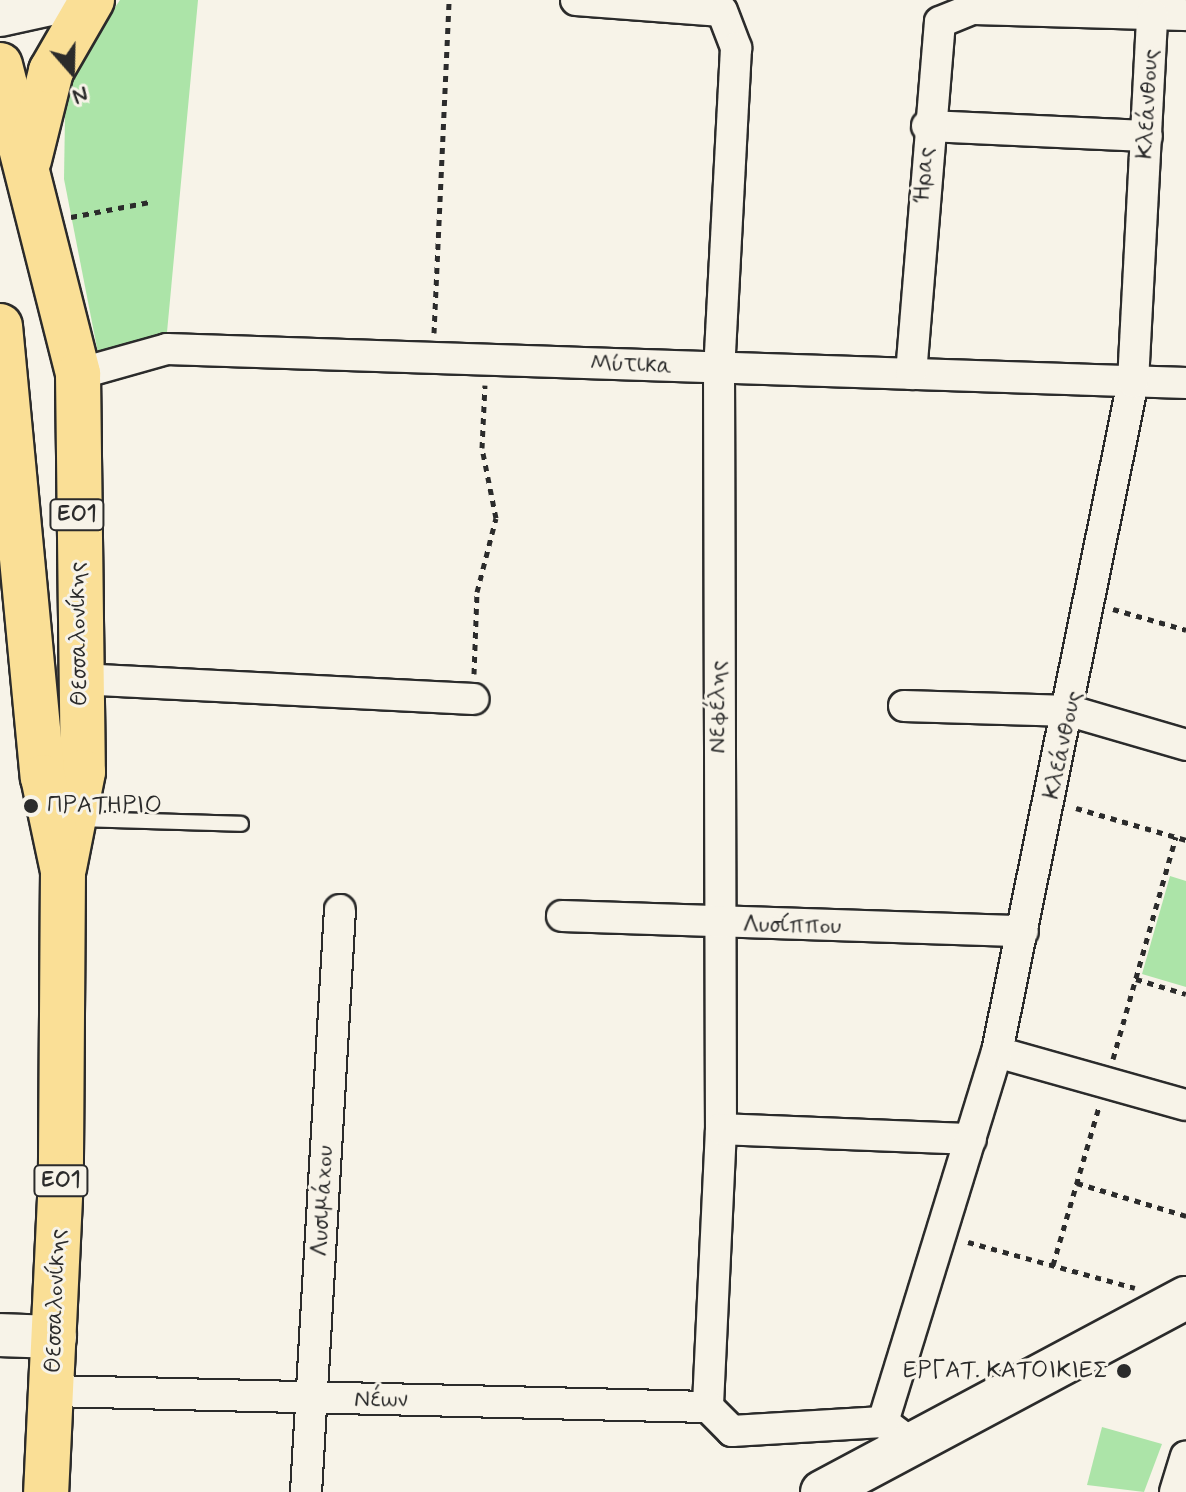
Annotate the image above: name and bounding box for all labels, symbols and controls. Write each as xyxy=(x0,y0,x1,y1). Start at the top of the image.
north arrow xyxy=(32,32,112,112)
street label: Κλεάνθους xyxy=(1131,48,1165,160)
text: N xyxy=(69,79,92,110)
street label: Ήρας xyxy=(908,146,940,204)
street label: Μύτικα xyxy=(590,349,672,381)
road number: ΕΟ1 xyxy=(49,497,105,533)
street label: Θεσσαλονίκης xyxy=(63,561,95,707)
street label: Νεφέλης xyxy=(704,660,732,754)
street label: Κλεάνθους xyxy=(1037,688,1089,802)
place label: ΠΡΑΤΗΡΙΟ xyxy=(47,792,162,820)
marker: ΠΡΑΤΗΡΙΟ xyxy=(22,797,40,815)
street label: Λυσίππου xyxy=(742,911,842,941)
street label: Λυσιμάχου xyxy=(306,1145,340,1257)
road number: ΕΟ1 xyxy=(33,1163,89,1199)
street label: Θεσσαλονίκης xyxy=(39,1228,73,1374)
place label: ΕΡΓΑΤ. ΚΑΤΟΙΚΙΕΣ xyxy=(903,1357,1108,1385)
marker: ΕΡΓΑΤ. ΚΑΤΟΙΚΙΕΣ xyxy=(1115,1362,1133,1380)
street label: Νέων xyxy=(354,1385,408,1415)

